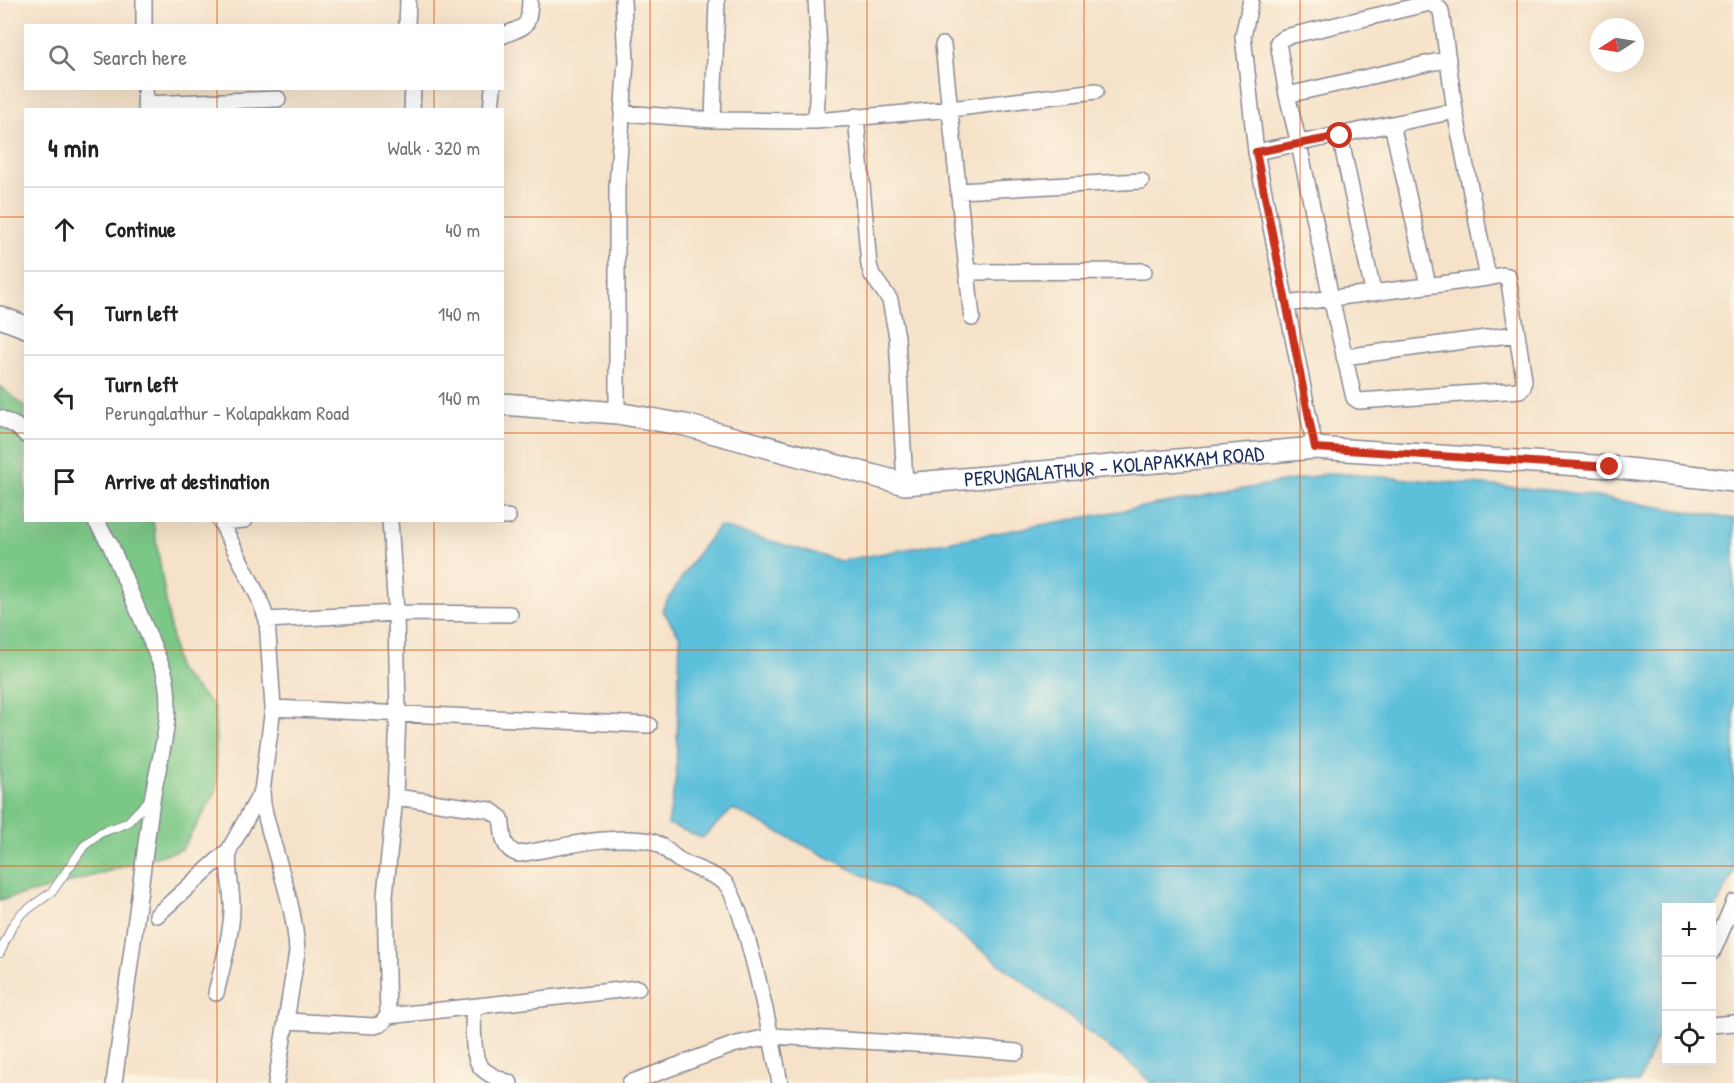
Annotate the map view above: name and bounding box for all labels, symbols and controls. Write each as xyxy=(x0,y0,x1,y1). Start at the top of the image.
north arrow xyxy=(1590,18,1644,72)
search box xyxy=(24,24,504,90)
icon: search xyxy=(45,41,78,74)
text: Search here xyxy=(93,42,187,72)
route start xyxy=(1326,122,1352,148)
text: 4 min xyxy=(48,130,99,165)
text: Walk · 320 m xyxy=(388,134,480,161)
icon: ahead xyxy=(48,213,81,246)
text: Continue xyxy=(105,214,176,244)
text: 40 m xyxy=(445,216,480,243)
icon: left xyxy=(48,297,81,330)
text: Turn left xyxy=(105,298,178,328)
text: 140 m xyxy=(438,300,480,327)
text: Turn left xyxy=(105,369,178,399)
icon: left xyxy=(48,381,81,414)
text: 140 m xyxy=(438,384,480,411)
text: Perungalathur - Kolapakkam Road xyxy=(105,399,349,426)
street label: PERUNGALATHUR - KOLAPAKKAM ROAD xyxy=(963,438,1265,493)
route end xyxy=(1596,453,1622,479)
icon: arrive xyxy=(48,465,81,498)
text: Arrive at destination xyxy=(105,466,270,496)
map controls xyxy=(1662,903,1716,1065)
button: + xyxy=(1662,903,1716,957)
button: − xyxy=(1662,957,1716,1011)
button: locate xyxy=(1662,1011,1716,1065)

